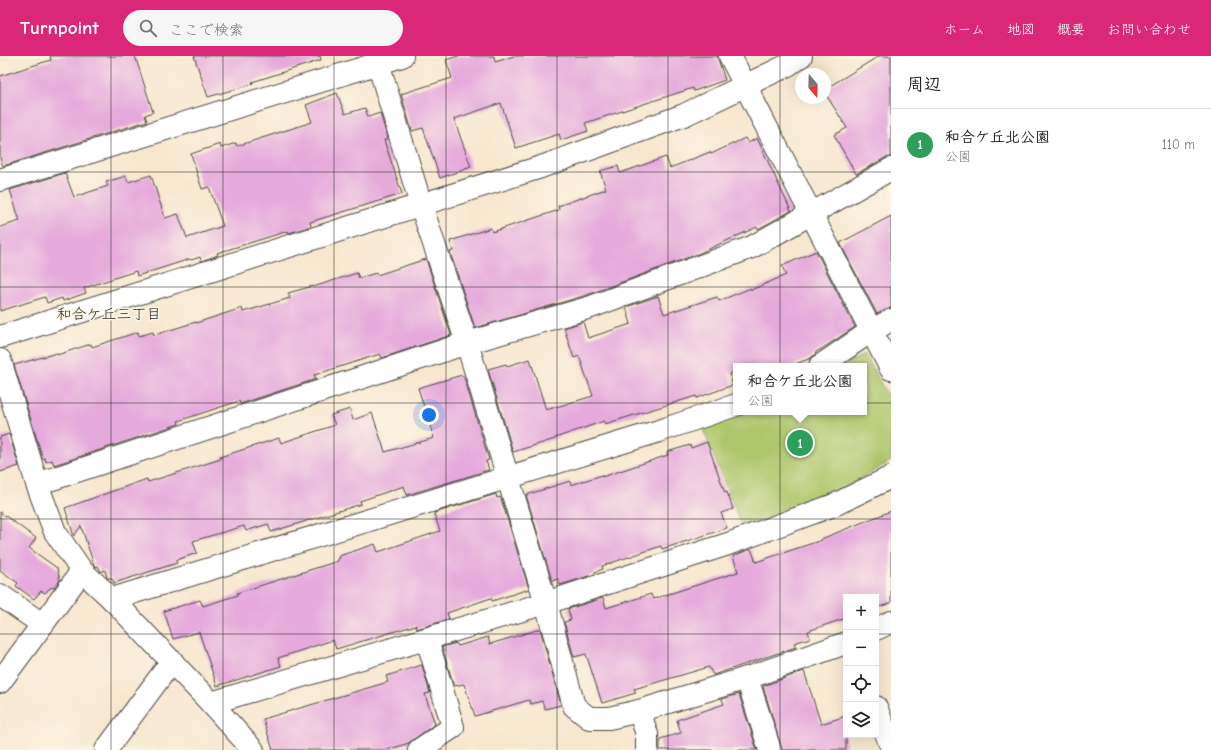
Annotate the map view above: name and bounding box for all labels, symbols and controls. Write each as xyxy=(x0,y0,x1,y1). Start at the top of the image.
search box xyxy=(123,10,403,46)
text: Turnpoint xyxy=(20,17,99,39)
icon: search xyxy=(137,17,159,39)
text: ここで検索 xyxy=(169,21,244,39)
text: ホーム xyxy=(944,21,985,38)
text: 地図 xyxy=(1007,21,1035,38)
text: 概要 xyxy=(1057,21,1085,38)
text: お問い合わせ xyxy=(1107,21,1191,38)
north arrow xyxy=(795,68,831,104)
text: 周辺 xyxy=(907,75,941,94)
text: 和合ケ丘北公園 xyxy=(945,128,1050,146)
text: 1 xyxy=(917,137,923,152)
text: 110 m xyxy=(1162,137,1195,152)
text: 公園 xyxy=(945,149,971,164)
district label: 和合ケ丘三丁目 xyxy=(56,305,162,323)
popup xyxy=(733,363,867,415)
text: 和合ケ丘北公園 xyxy=(747,372,853,390)
text: 公園 xyxy=(747,393,774,408)
your location xyxy=(419,405,439,425)
pin: 1 xyxy=(787,428,813,458)
map controls xyxy=(843,594,879,738)
button: + xyxy=(843,594,879,630)
button: − xyxy=(843,630,879,666)
button: locate xyxy=(843,666,879,702)
button: layers xyxy=(843,702,879,738)

